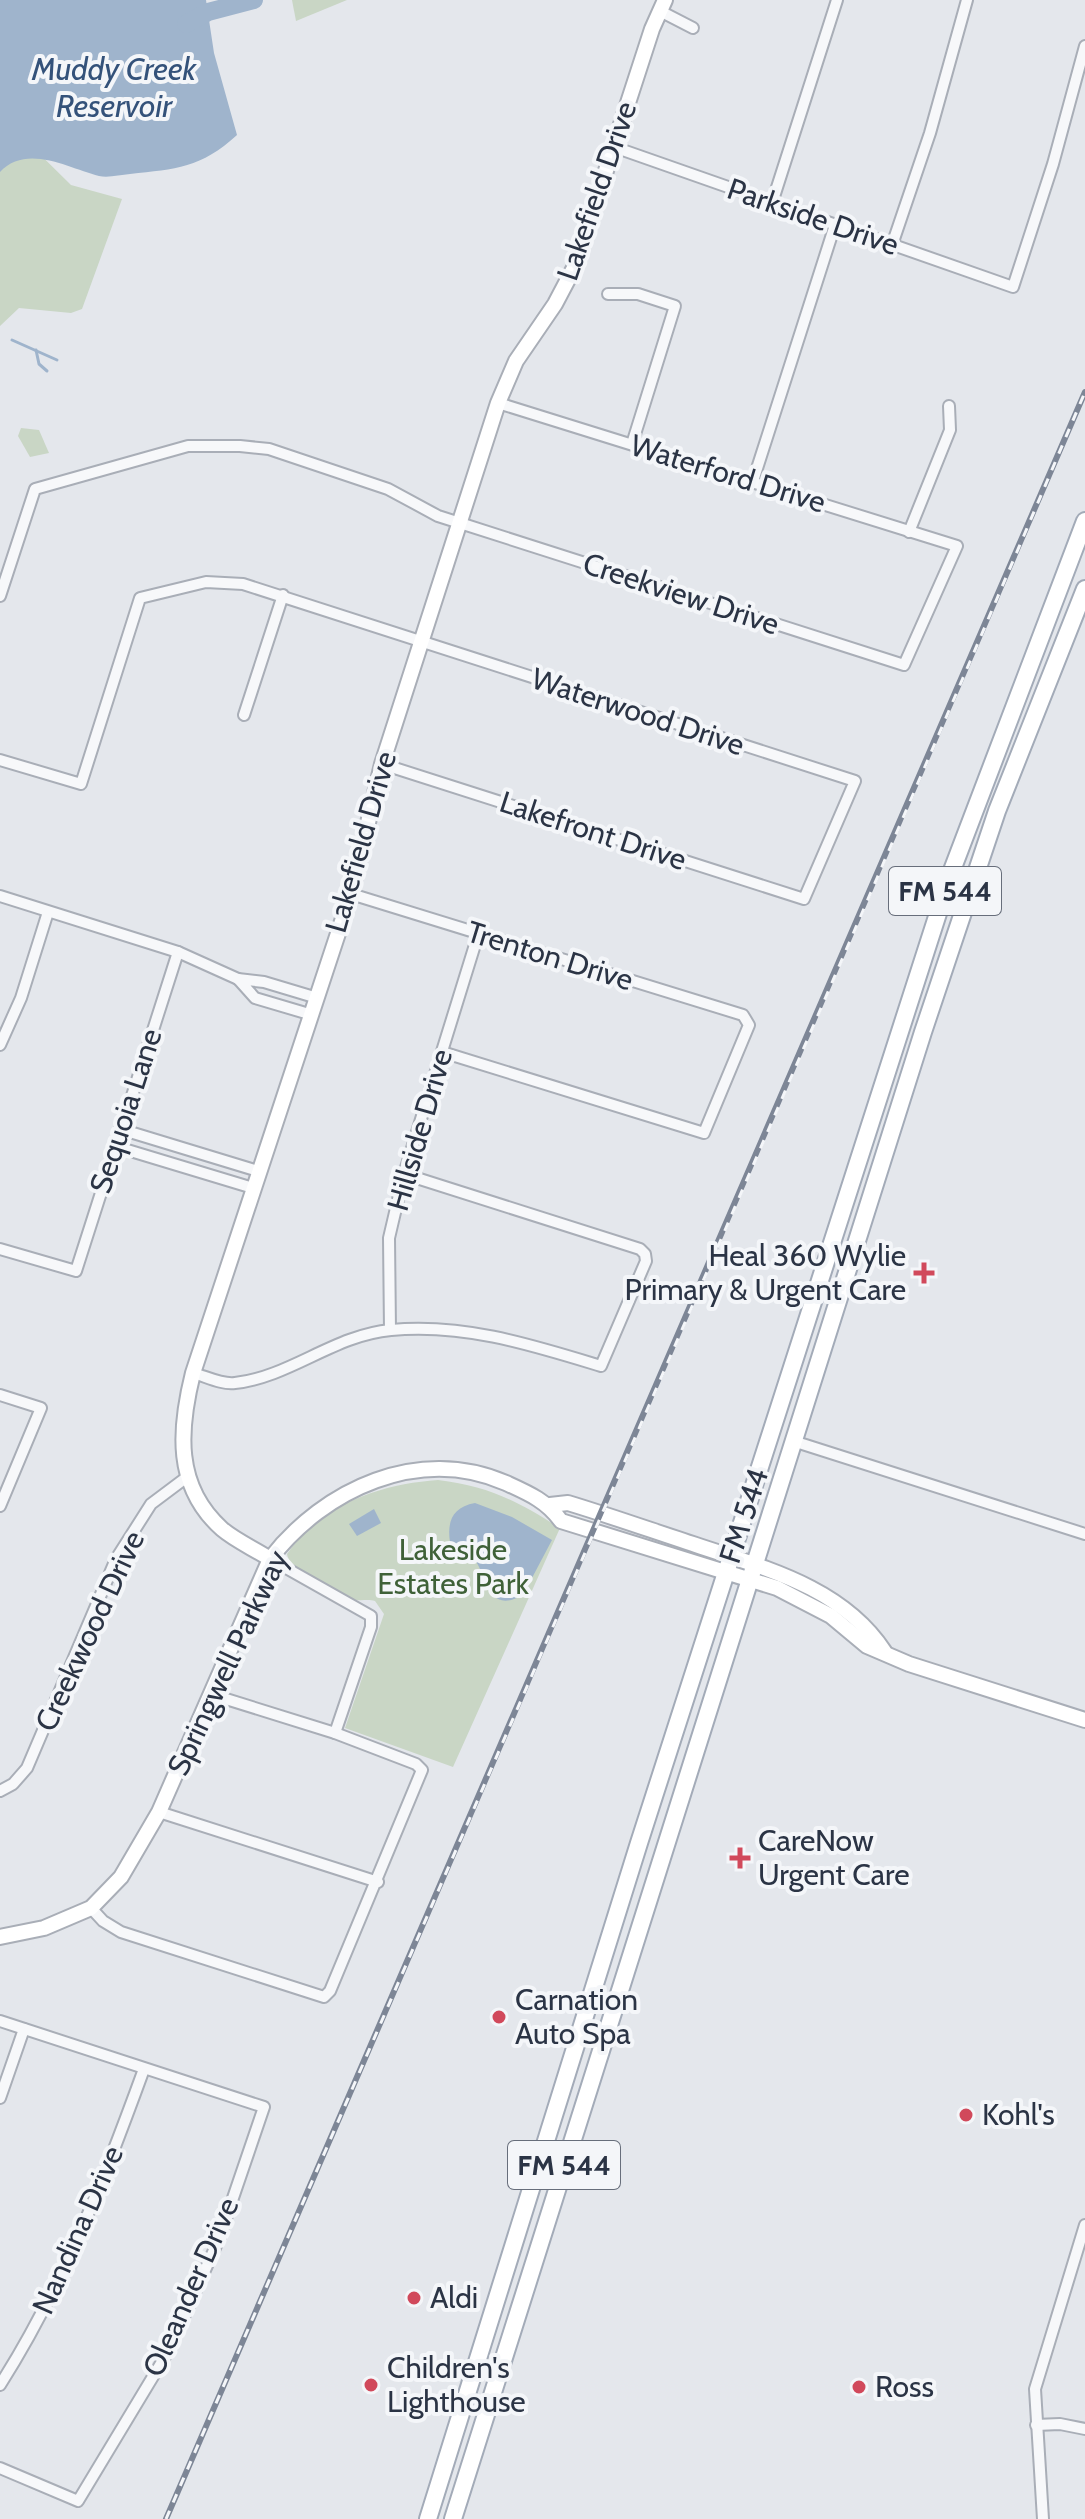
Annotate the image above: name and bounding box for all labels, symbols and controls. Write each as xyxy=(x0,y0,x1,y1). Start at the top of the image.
water label: Muddy Creek Reservoir xyxy=(31,49,198,125)
street label: Lakefield Drive xyxy=(549,96,644,285)
street label: Parkside Drive xyxy=(723,170,904,263)
street label: Waterford Drive xyxy=(626,426,830,521)
street label: Creekview Drive xyxy=(579,544,784,643)
street label: Waterwood Drive xyxy=(527,660,749,763)
street label: Lakefield Drive xyxy=(317,747,404,937)
street label: Lakefront Drive xyxy=(495,783,691,878)
road number: FM 544 xyxy=(889,867,1001,915)
street label: Trenton Drive xyxy=(463,913,638,998)
street label: Sequoia Lane xyxy=(82,1024,170,1198)
street label: Hillside Drive xyxy=(379,1045,460,1215)
place label: Heal 360 Wylie Primary & Urgent Care xyxy=(625,1237,906,1308)
marker: Heal 360 Wylie Primary & Urgent Care xyxy=(913,1262,935,1284)
street label: FM 544 xyxy=(711,1464,776,1568)
street label: Creekwood Drive xyxy=(27,1525,152,1737)
park label: Lakeside Estates Park xyxy=(377,1531,529,1602)
street label: Springwell Parkway xyxy=(159,1544,296,1781)
place label: CareNow Urgent Care xyxy=(758,1822,910,1893)
marker: CareNow Urgent Care xyxy=(729,1847,751,1869)
place label: Carnation Auto Spa xyxy=(515,1981,638,2052)
marker: Carnation Auto Spa xyxy=(490,2008,508,2026)
place label: Kohl's xyxy=(982,2096,1055,2133)
marker: Kohl's xyxy=(957,2106,975,2124)
street label: Nandina Drive xyxy=(24,2140,131,2320)
road number: FM 544 xyxy=(508,2141,620,2189)
street label: Oleander Drive xyxy=(135,2192,246,2382)
place label: Aldi xyxy=(430,2279,478,2316)
marker: Aldi xyxy=(405,2289,423,2307)
place label: Children's Lighthouse xyxy=(387,2349,526,2420)
place label: Ross xyxy=(875,2368,934,2405)
marker: Children's Lighthouse xyxy=(362,2376,380,2394)
marker: Ross xyxy=(850,2378,868,2396)

